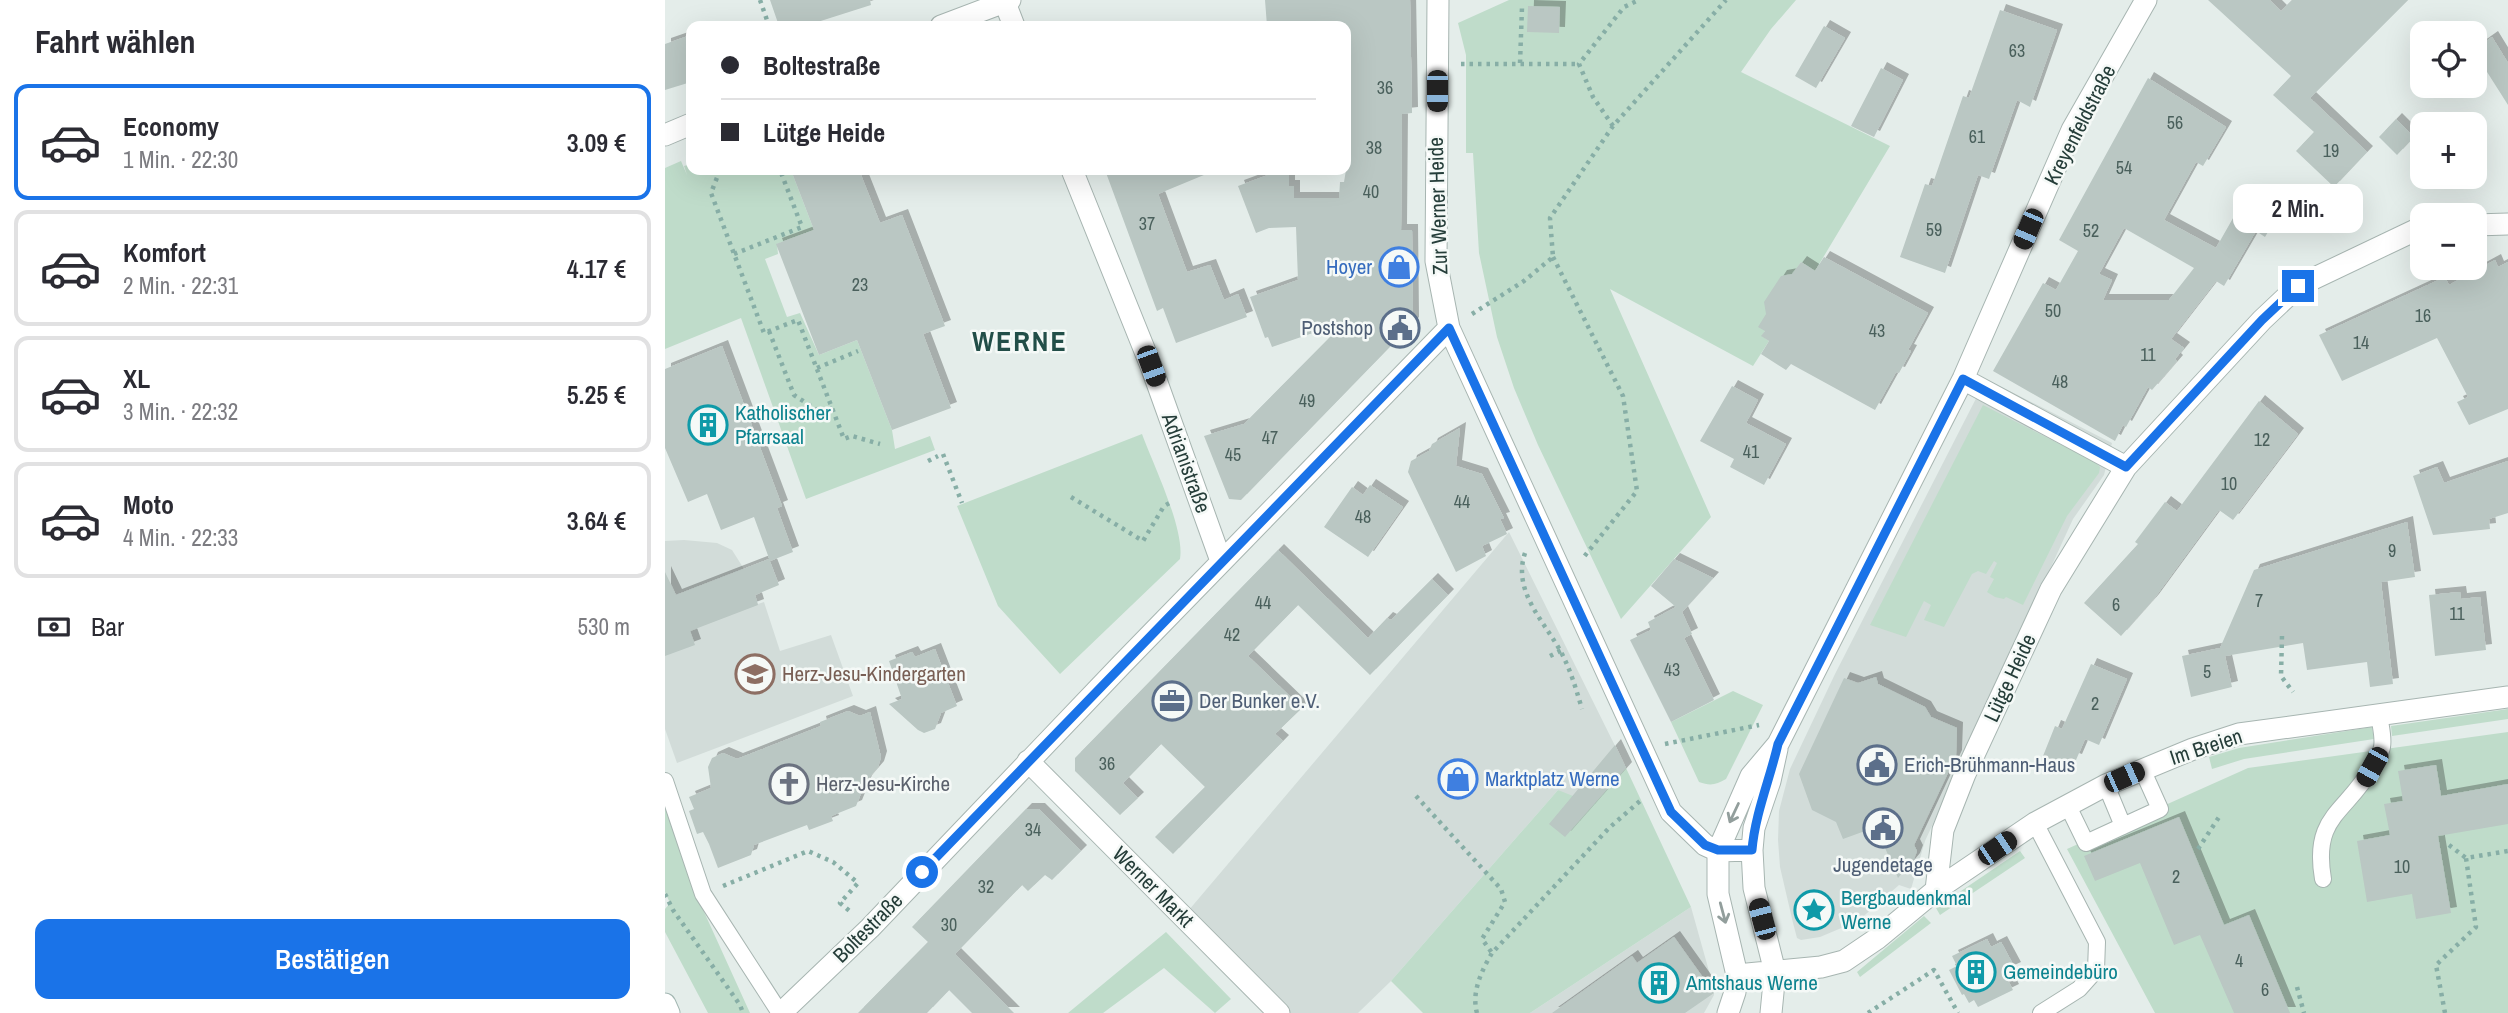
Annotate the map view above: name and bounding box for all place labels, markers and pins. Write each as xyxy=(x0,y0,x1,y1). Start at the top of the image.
shop icon: Hoyer xyxy=(1378,246,1420,288)
place label: Hoyer xyxy=(1326,252,1372,281)
public building icon: Postshop xyxy=(1379,307,1421,349)
place label: Postshop xyxy=(1301,313,1373,342)
place label: Katholischer Pfarrsaal xyxy=(735,398,831,451)
building icon: Katholischer Pfarrsaal xyxy=(687,404,729,446)
school or university icon: Herz-Jesu-Kindergarten xyxy=(734,653,776,695)
place label: Herz-Jesu-Kindergarten xyxy=(782,659,966,688)
office icon: Der Bunker e.V. xyxy=(1151,680,1193,722)
place label: Der Bunker e.V. xyxy=(1199,686,1320,715)
public building icon: Erich-Brühmann-Haus xyxy=(1856,744,1898,786)
place label: Erich-Brühmann-Haus xyxy=(1904,750,2075,779)
shop icon: Marktplatz Werne xyxy=(1437,758,1479,800)
church icon: Herz-Jesu-Kirche xyxy=(768,763,810,805)
place label: Marktplatz Werne xyxy=(1485,764,1620,793)
place label: Herz-Jesu-Kirche xyxy=(816,769,950,798)
public building icon: Jugendetage xyxy=(1862,807,1904,849)
place label: Jugendetage xyxy=(1833,850,1933,879)
place label: Bergbaudenkmal Werne xyxy=(1841,883,1971,936)
place icon: Bergbaudenkmal Werne xyxy=(1793,889,1835,931)
building icon: Gemeindebüro xyxy=(1955,951,1997,993)
place label: Gemeindebüro xyxy=(2003,957,2118,986)
building icon: Amtshaus Werne xyxy=(1638,962,1680,1004)
place label: Amtshaus Werne xyxy=(1685,968,1818,997)

